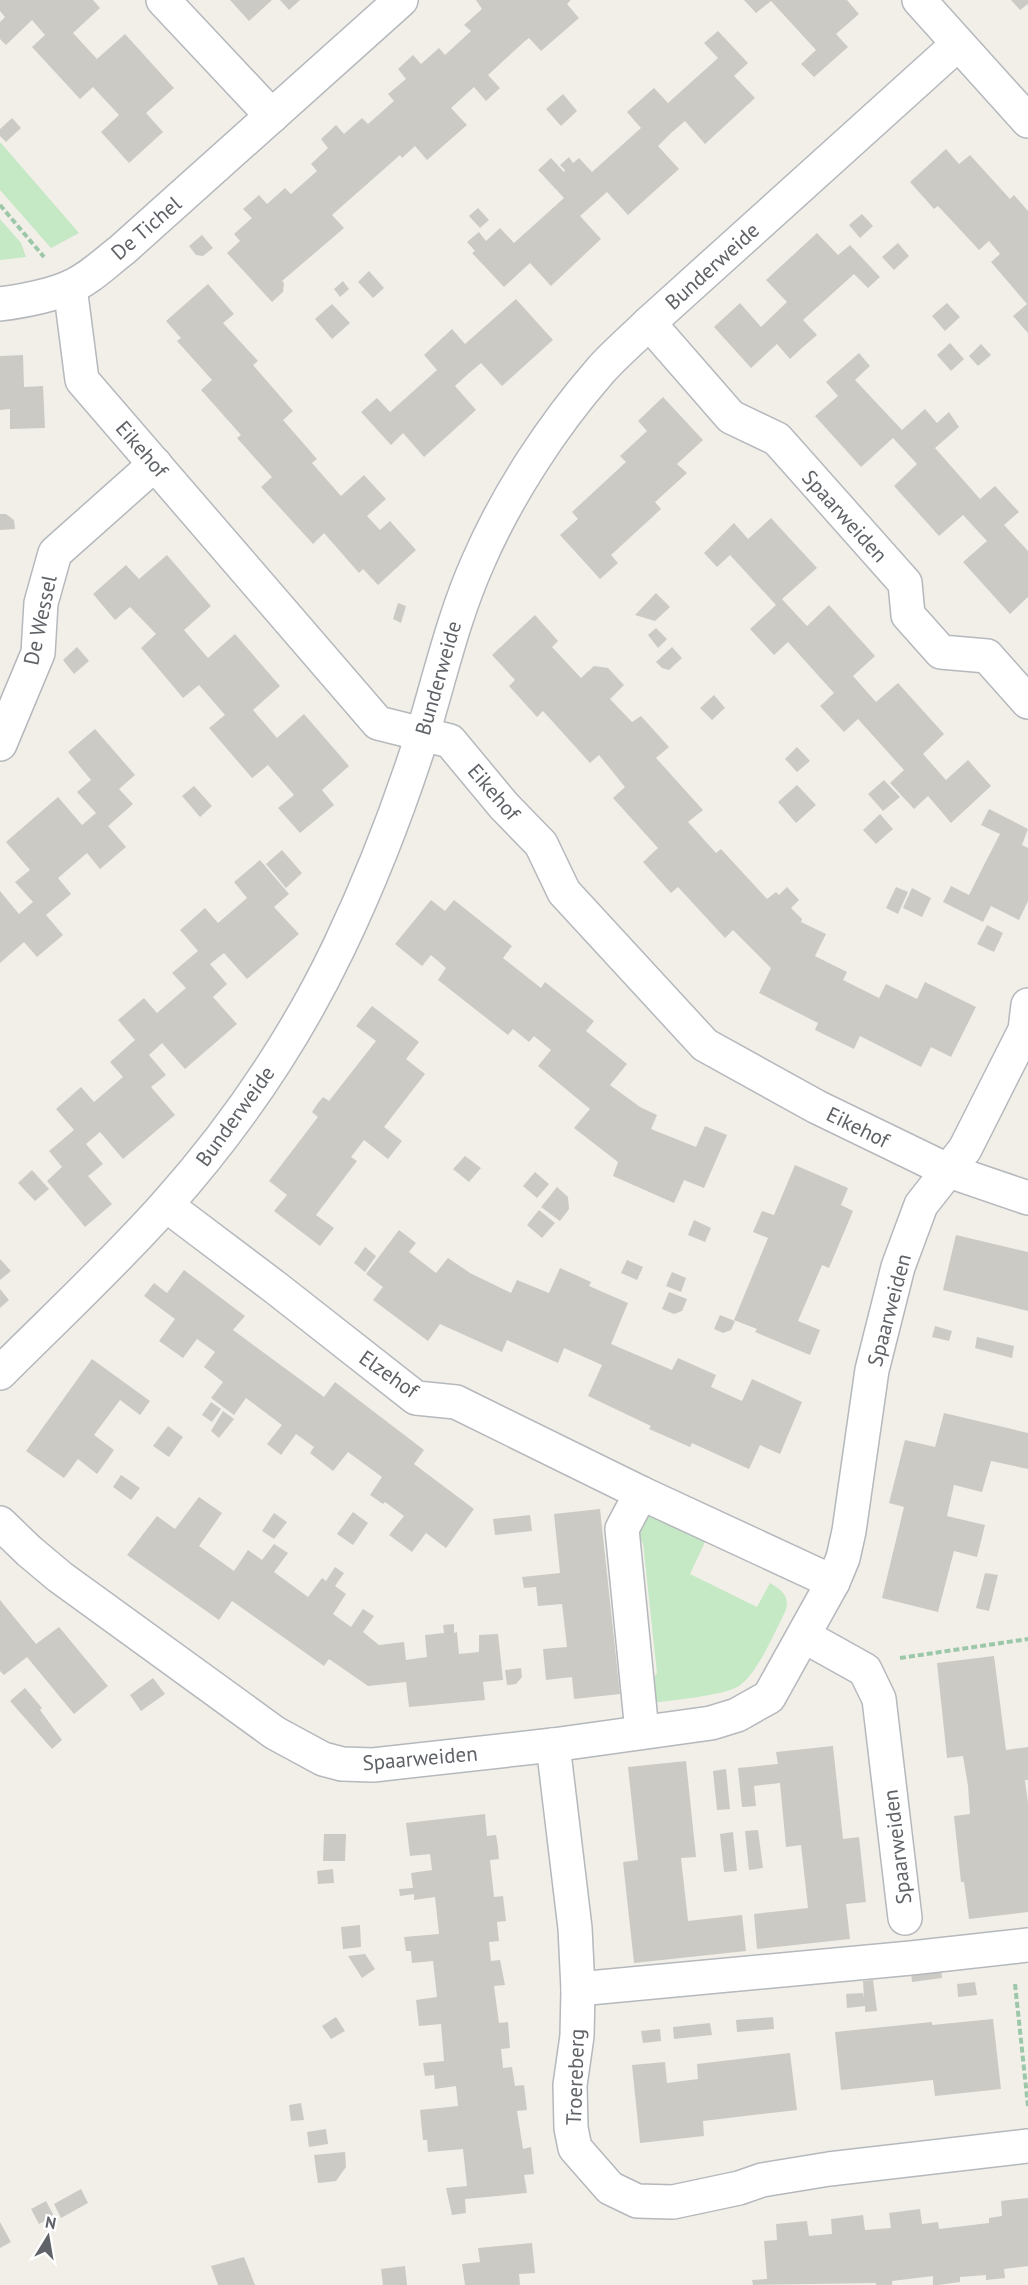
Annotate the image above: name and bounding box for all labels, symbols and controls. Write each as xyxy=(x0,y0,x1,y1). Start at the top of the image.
street label: De Tichel xyxy=(105,190,187,266)
street label: Bunderweide xyxy=(659,217,765,315)
street label: Eikehof xyxy=(110,415,175,484)
street label: Spaarweiden xyxy=(796,464,894,568)
street label: De Wessel xyxy=(17,573,63,667)
street label: Bunderweide xyxy=(409,618,467,738)
street label: Eikehof xyxy=(462,758,527,827)
street label: Bunderweide xyxy=(189,1060,281,1172)
street label: Eikehof xyxy=(822,1100,895,1154)
street label: Spaarweiden xyxy=(861,1251,917,1369)
street label: Elzehof xyxy=(354,1344,425,1405)
street label: Spaarweiden xyxy=(361,1740,479,1776)
street label: Spaarweiden xyxy=(877,1788,917,1906)
street label: Troereberg xyxy=(560,2028,590,2126)
north arrow xyxy=(18,2207,78,2267)
text: N xyxy=(44,2211,58,2233)

